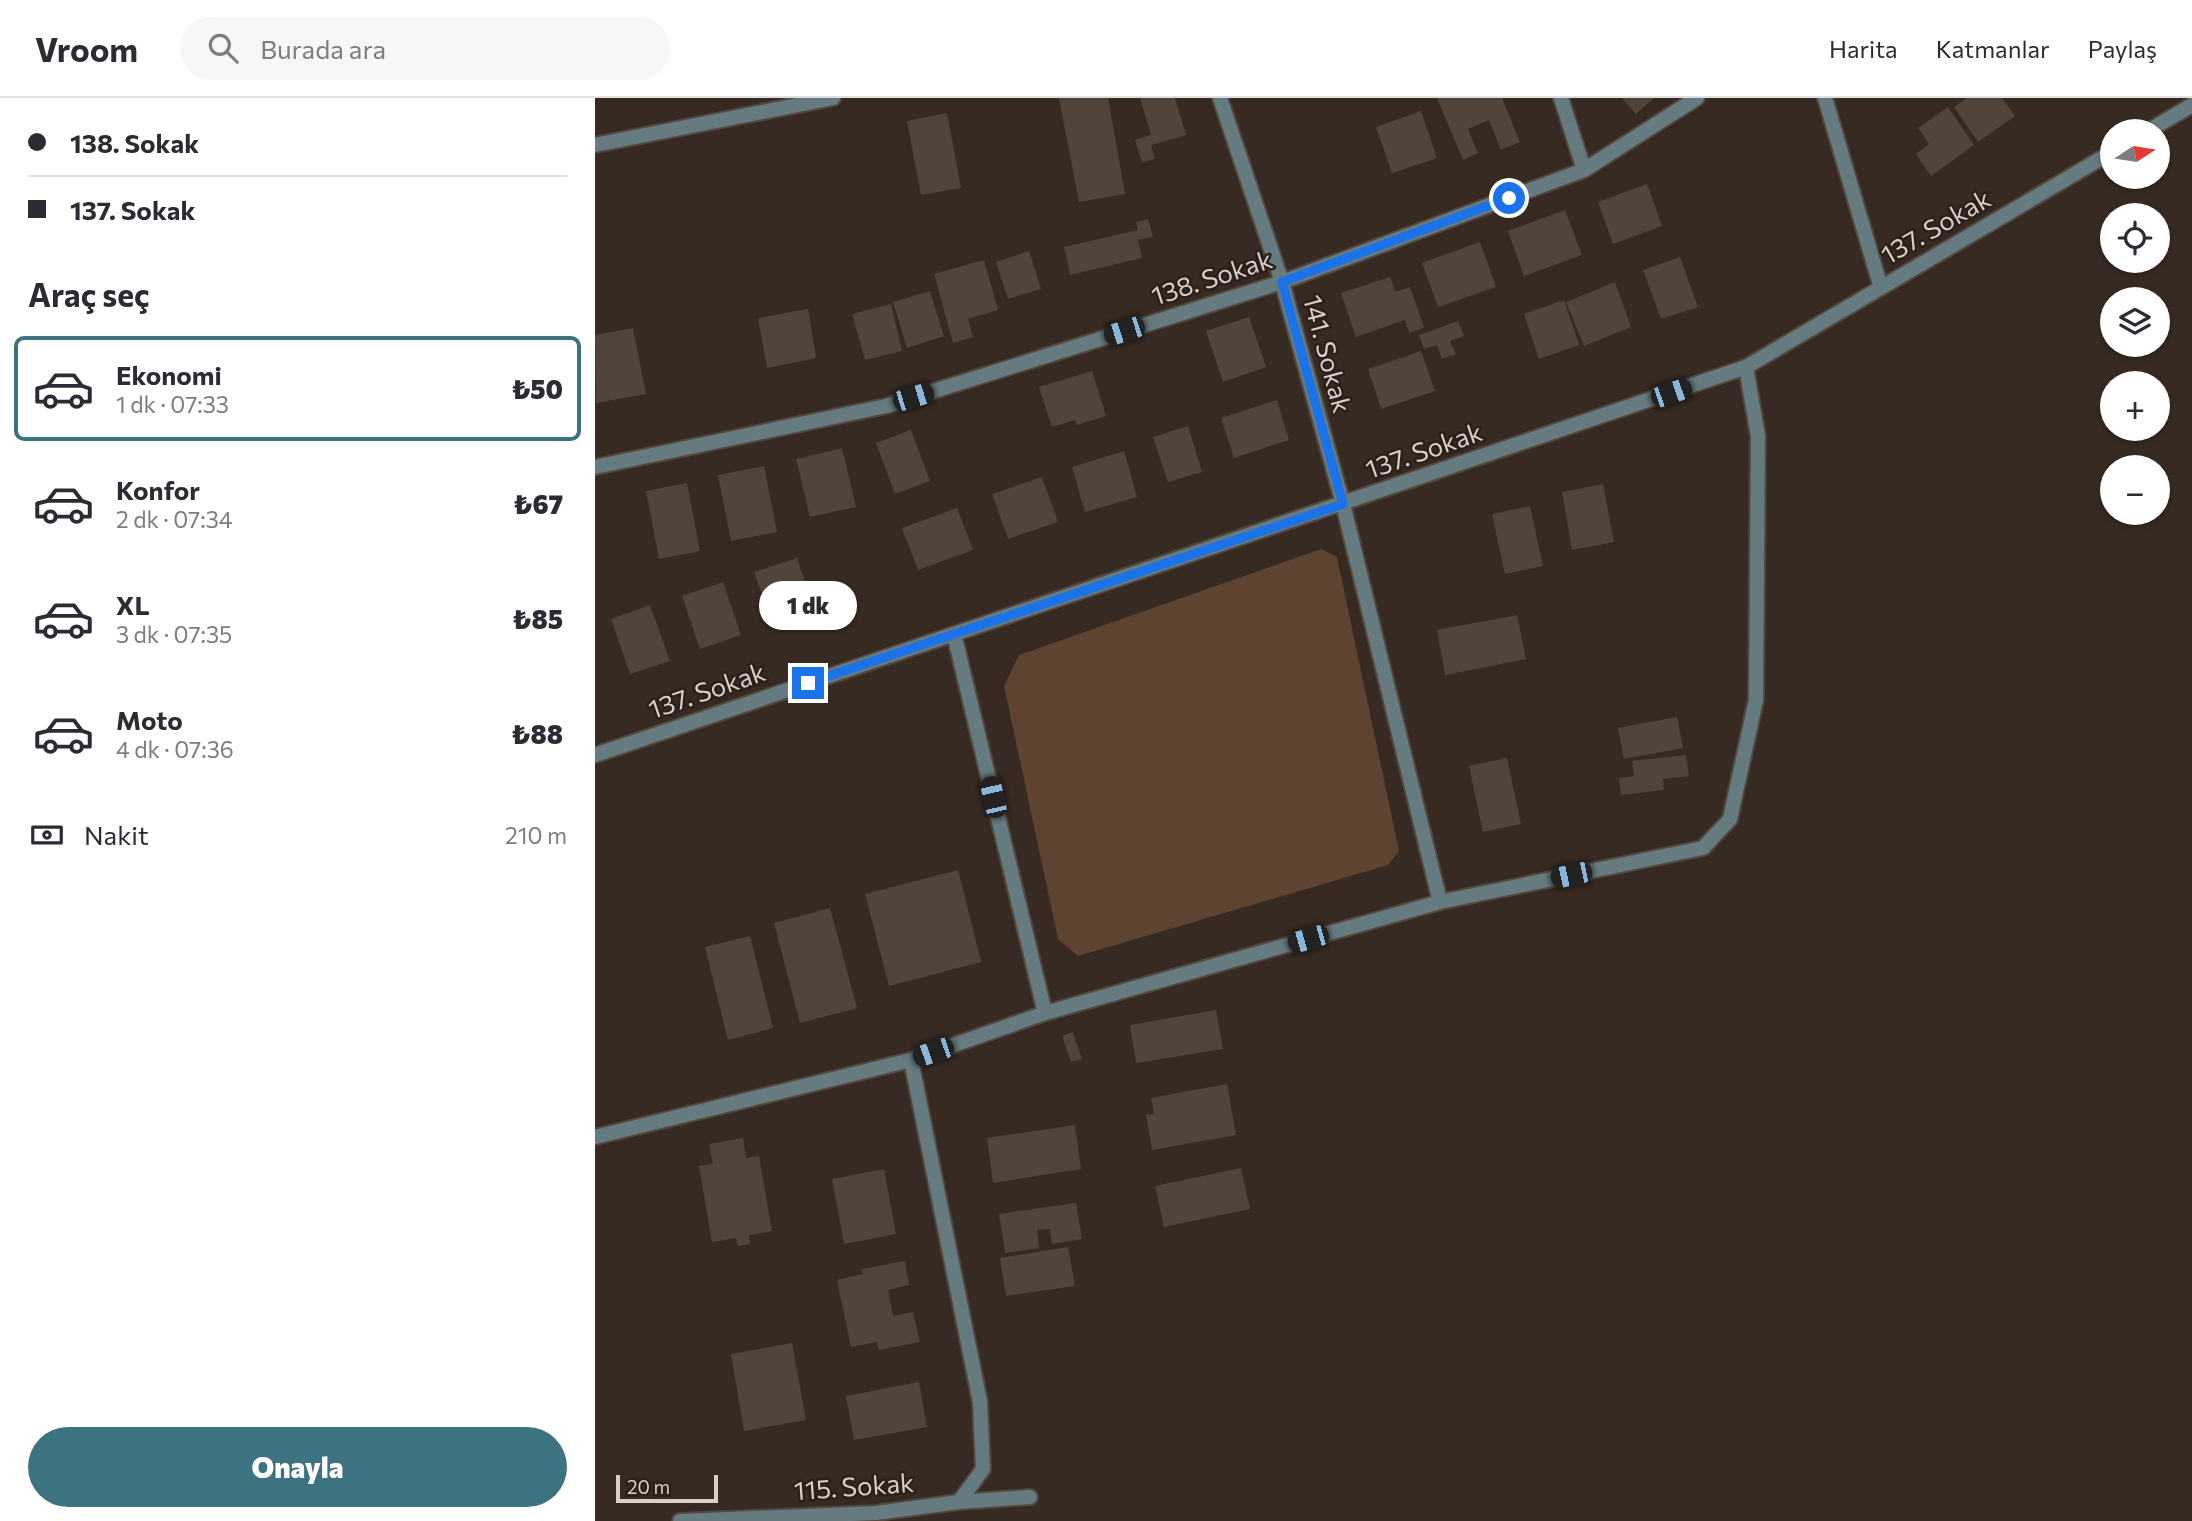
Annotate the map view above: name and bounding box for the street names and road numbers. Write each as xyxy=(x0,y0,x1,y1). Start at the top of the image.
street label: 137. Sokak xyxy=(1875,182,1996,269)
street label: 138. Sokak xyxy=(1147,243,1276,311)
street label: 141. Sokak xyxy=(1298,291,1359,416)
street label: 137. Sokak xyxy=(1361,415,1486,484)
street label: 137. Sokak xyxy=(644,655,769,724)
street label: 115. Sokak xyxy=(793,1466,915,1505)

